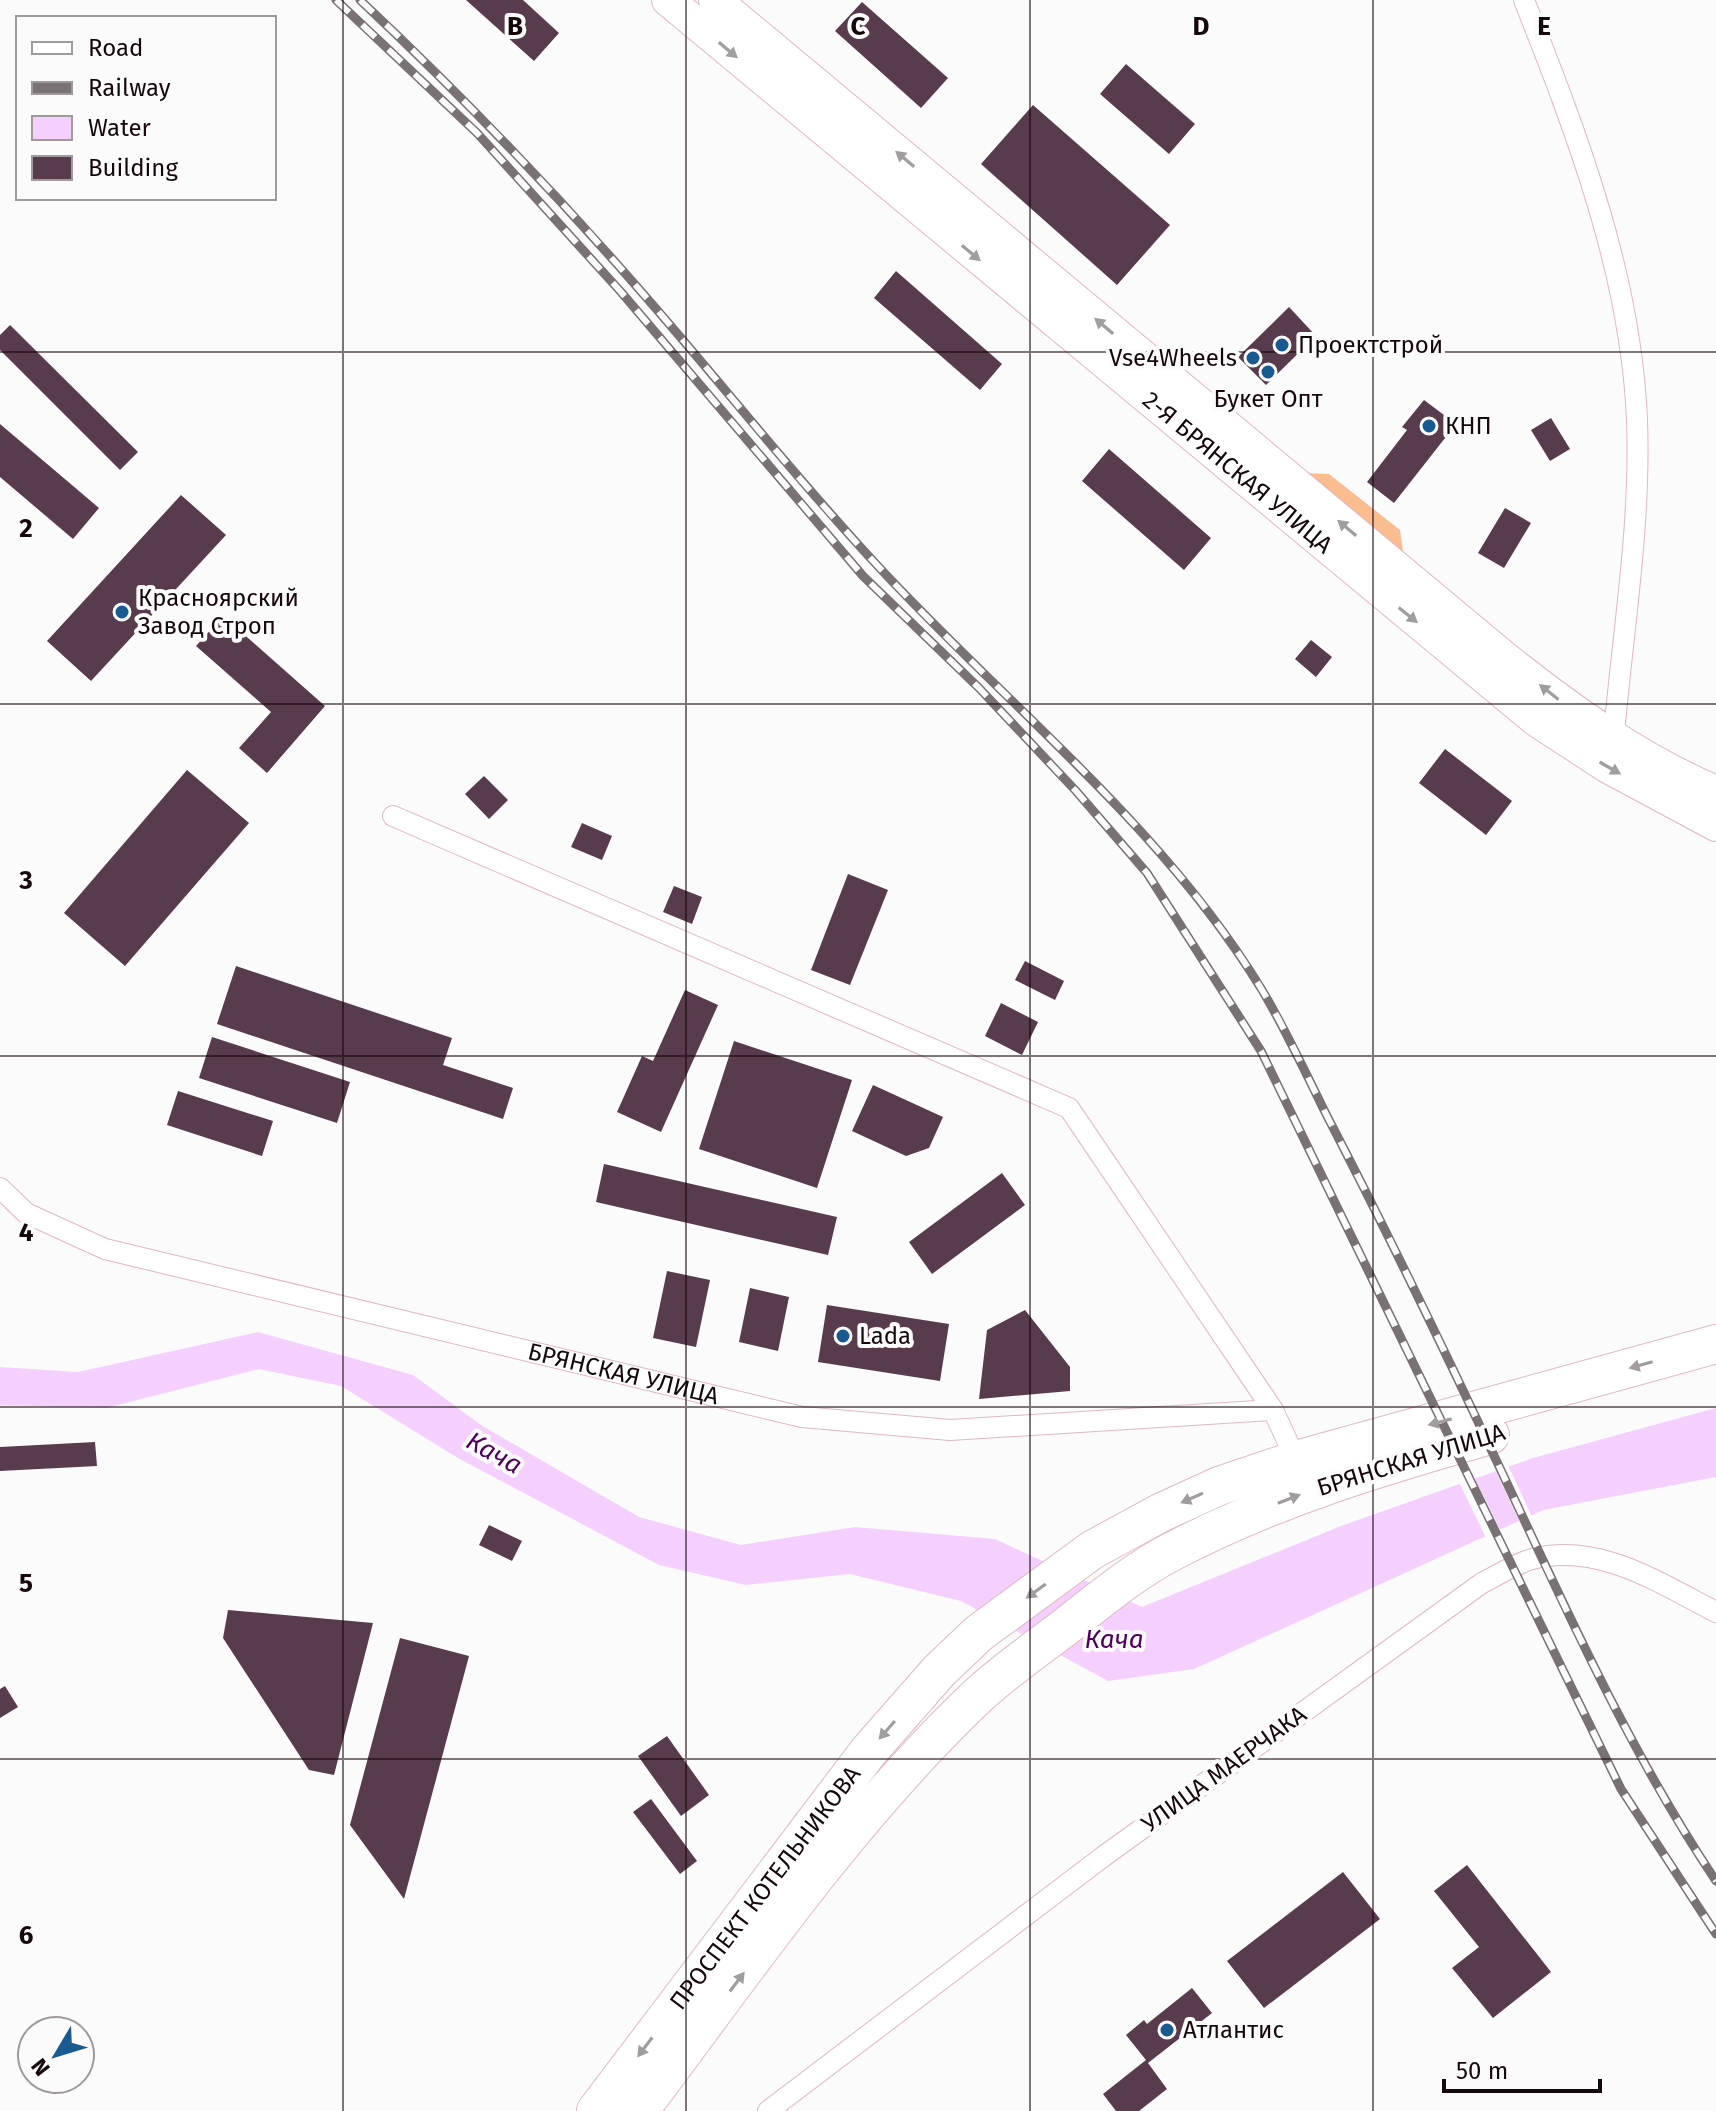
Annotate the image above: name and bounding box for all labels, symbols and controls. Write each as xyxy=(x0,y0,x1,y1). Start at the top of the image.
text: B xyxy=(507,11,523,42)
text: C xyxy=(851,11,866,42)
text: D xyxy=(1193,11,1210,42)
text: E xyxy=(1537,11,1551,42)
legend xyxy=(16,16,276,200)
text: Road xyxy=(88,34,143,62)
one-way arrow xyxy=(718,41,738,58)
text: Railway xyxy=(88,74,171,102)
text: Water xyxy=(88,114,152,142)
one-way arrow xyxy=(895,151,915,168)
text: Building xyxy=(88,154,178,182)
one-way arrow xyxy=(961,244,981,261)
one-way arrow xyxy=(1094,318,1114,335)
place label: Проектстрой xyxy=(1298,331,1443,359)
marker: Проектстрой xyxy=(1273,336,1291,354)
place label: Vse4Wheels xyxy=(1109,344,1237,372)
marker: Vse4Wheels xyxy=(1244,349,1262,367)
marker: Букет Опт xyxy=(1259,363,1277,381)
place label: Букет Опт xyxy=(1213,385,1323,413)
street label: 2-Я БРЯНСКАЯ УЛИЦА xyxy=(1137,386,1338,559)
place label: КНП xyxy=(1445,412,1492,440)
marker: КНП xyxy=(1420,417,1438,435)
text: 2 xyxy=(19,513,33,544)
one-way arrow xyxy=(1337,520,1357,537)
place label: Красноярский Завод Строп xyxy=(138,584,299,640)
marker: Красноярский Завод Строп xyxy=(113,603,131,621)
one-way arrow xyxy=(1398,606,1418,623)
one-way arrow xyxy=(1539,685,1559,701)
one-way arrow xyxy=(1599,761,1621,775)
text: 3 xyxy=(18,865,33,896)
text: 4 xyxy=(19,1217,34,1248)
place label: Lada xyxy=(859,1322,911,1350)
marker: Lada xyxy=(834,1327,852,1345)
street label: БРЯНСКАЯ УЛИЦА xyxy=(525,1337,722,1410)
one-way arrow xyxy=(1629,1359,1653,1372)
one-way arrow xyxy=(1428,1416,1453,1428)
street label: БРЯНСКАЯ УЛИЦА xyxy=(1314,1418,1509,1502)
water label: Кача xyxy=(461,1425,527,1481)
one-way arrow xyxy=(1181,1492,1204,1505)
one-way arrow xyxy=(1277,1492,1301,1505)
text: 5 xyxy=(19,1568,33,1599)
one-way arrow xyxy=(1025,1583,1046,1599)
water label: Кача xyxy=(1085,1624,1143,1655)
street label: УЛИЦА МАЕРЧАКА xyxy=(1136,1700,1312,1838)
one-way arrow xyxy=(879,1720,897,1739)
street label: ПРОСПЕКТ КОТЕЛЬНИКОВА xyxy=(664,1760,866,2015)
text: 6 xyxy=(19,1920,34,1951)
one-way arrow xyxy=(729,1971,745,1993)
north arrow xyxy=(16,2015,96,2095)
place label: Атлантис xyxy=(1183,2016,1284,2044)
marker: Атлантис xyxy=(1158,2021,1176,2039)
one-way arrow xyxy=(637,2037,653,2058)
scale bar xyxy=(1444,2043,1600,2093)
text: N xyxy=(26,2053,56,2081)
text: 50 m xyxy=(1456,2057,1508,2085)

